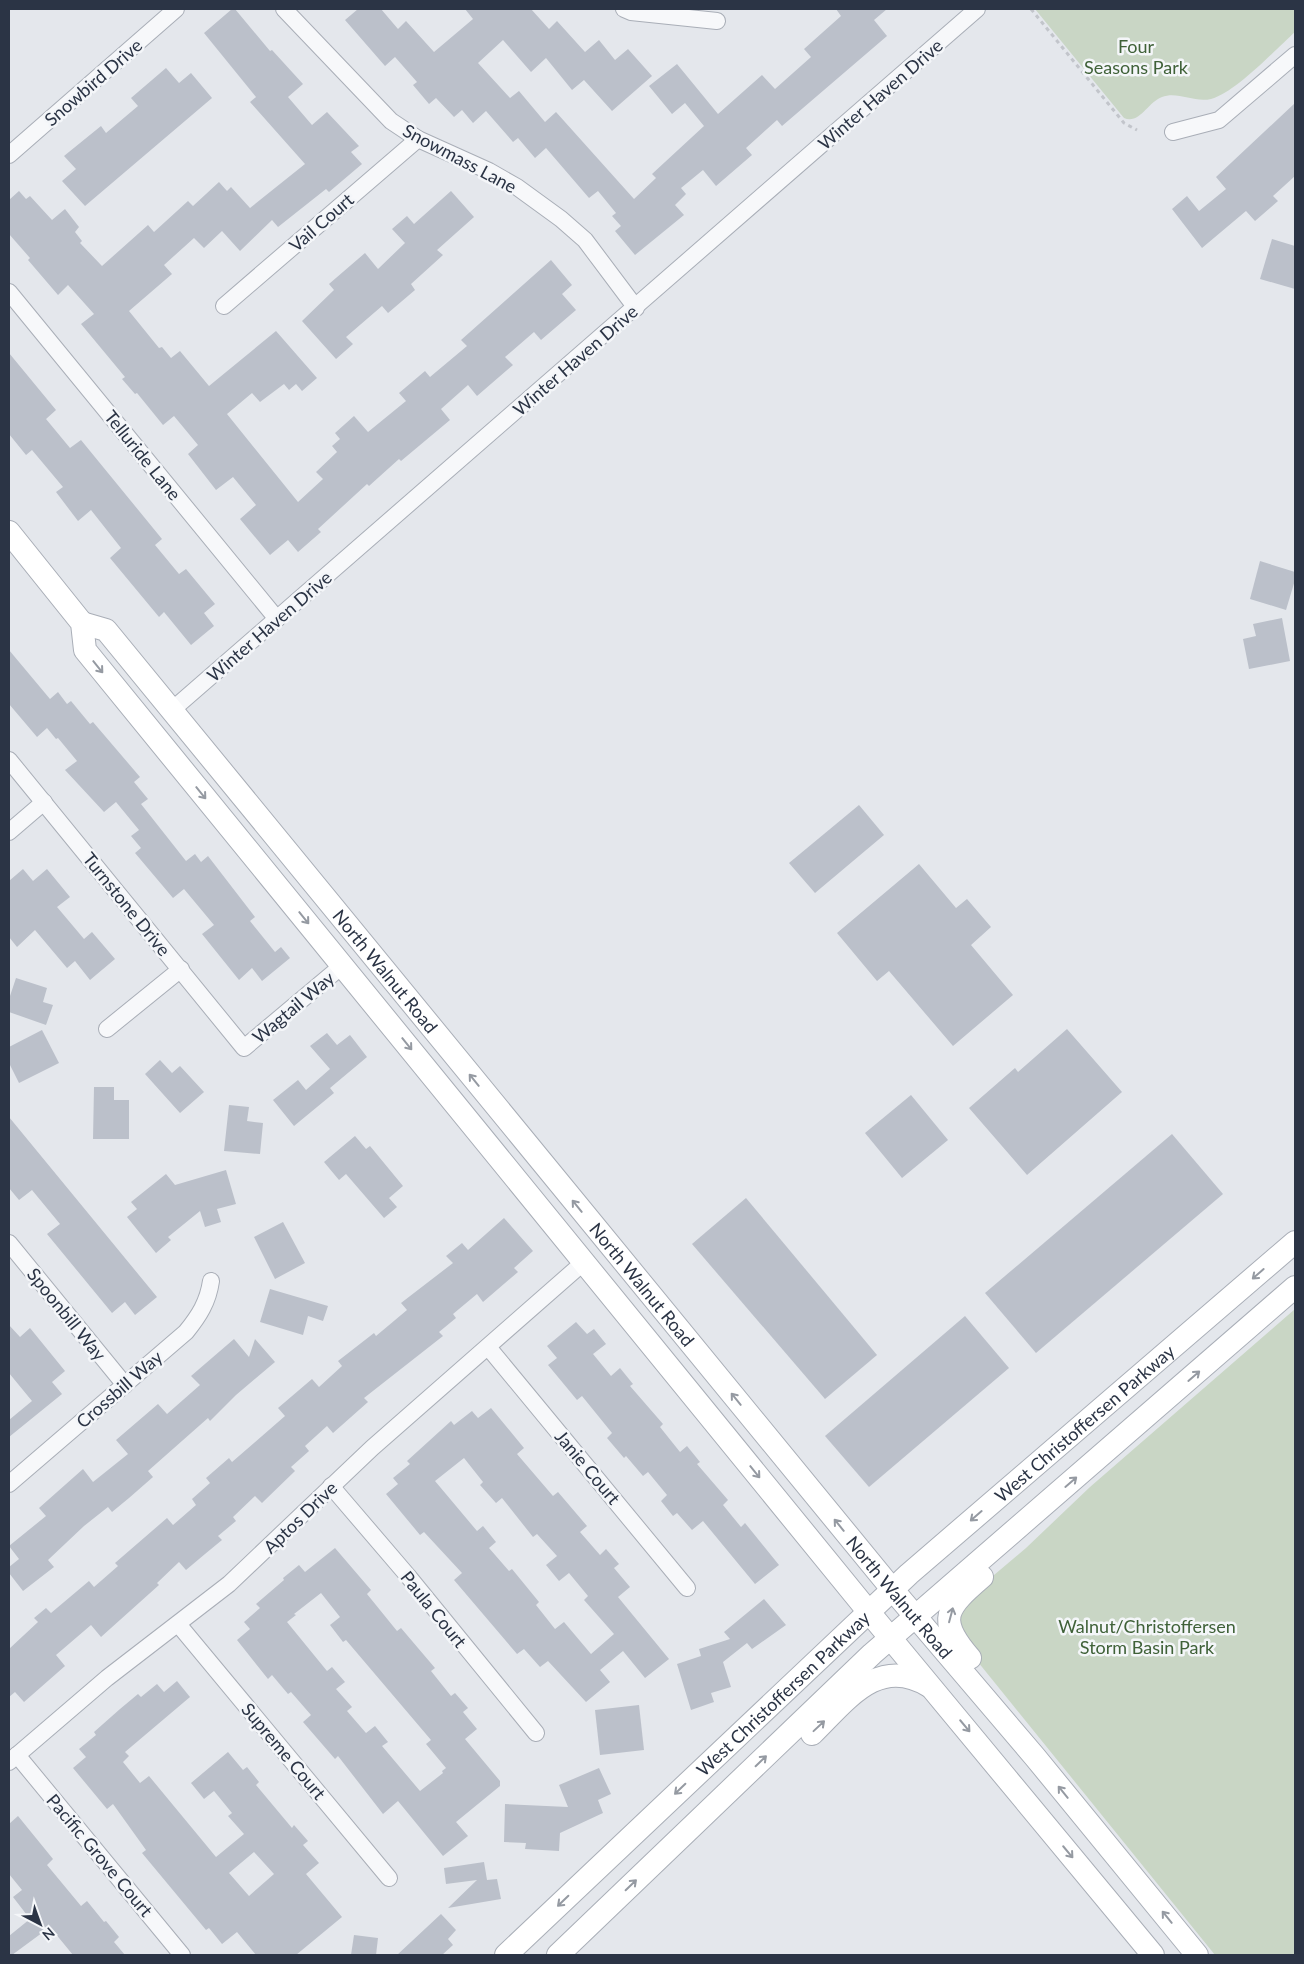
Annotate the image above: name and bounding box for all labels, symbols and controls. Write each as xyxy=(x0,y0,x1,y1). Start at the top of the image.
street label: Snowbird Drive xyxy=(40,34,146,130)
street label: Winter Haven Drive xyxy=(813,34,947,154)
park label: Four Seasons Park xyxy=(1084,35,1189,78)
street label: Snowmass Lane xyxy=(399,119,521,197)
street label: Vail Court xyxy=(284,188,358,256)
street label: Winter Haven Drive xyxy=(508,300,642,420)
street label: Telluride Lane xyxy=(100,406,186,504)
street label: Winter Haven Drive xyxy=(202,566,336,686)
one-way arrow xyxy=(93,660,104,673)
one-way arrow xyxy=(196,786,207,799)
street label: Turnstone Drive xyxy=(79,848,175,960)
street label: North Walnut Road xyxy=(329,905,443,1037)
one-way arrow xyxy=(299,912,310,925)
street label: Wagtail Way xyxy=(248,966,339,1048)
one-way arrow xyxy=(401,1038,412,1051)
one-way arrow xyxy=(469,1074,480,1087)
one-way arrow xyxy=(572,1200,583,1213)
street label: North Walnut Road xyxy=(585,1218,699,1350)
street label: Spoonbill Way xyxy=(23,1263,112,1365)
one-way arrow xyxy=(1252,1268,1265,1280)
street label: West Christoffersen Parkway xyxy=(990,1339,1179,1506)
street label: Crossbill Way xyxy=(71,1345,167,1432)
one-way arrow xyxy=(1187,1370,1200,1381)
one-way arrow xyxy=(730,1393,741,1406)
street label: Janie Court xyxy=(551,1426,626,1509)
one-way arrow xyxy=(750,1465,761,1478)
street label: Aptos Drive xyxy=(259,1476,341,1558)
one-way arrow xyxy=(1064,1476,1077,1488)
one-way arrow xyxy=(969,1511,982,1522)
one-way arrow xyxy=(833,1519,844,1532)
street label: North Walnut Road xyxy=(842,1531,957,1663)
street label: Paula Court xyxy=(396,1566,472,1652)
street label: West Christoffersen Parkway xyxy=(692,1606,875,1780)
one-way arrow xyxy=(947,1608,957,1624)
park label: Walnut/Christoffersen Storm Basin Park xyxy=(1058,1615,1236,1658)
street label: Supreme Court xyxy=(237,1698,331,1804)
one-way arrow xyxy=(813,1720,826,1732)
one-way arrow xyxy=(959,1720,970,1733)
one-way arrow xyxy=(755,1755,767,1767)
one-way arrow xyxy=(674,1783,687,1795)
one-way arrow xyxy=(1058,1786,1069,1799)
street label: Pacific Grove Court xyxy=(42,1789,158,1921)
one-way arrow xyxy=(1063,1845,1074,1858)
one-way arrow xyxy=(624,1879,637,1891)
one-way arrow xyxy=(556,1895,569,1907)
north arrow xyxy=(15,1899,65,1949)
one-way arrow xyxy=(1161,1911,1172,1924)
text: N xyxy=(39,1924,59,1944)

